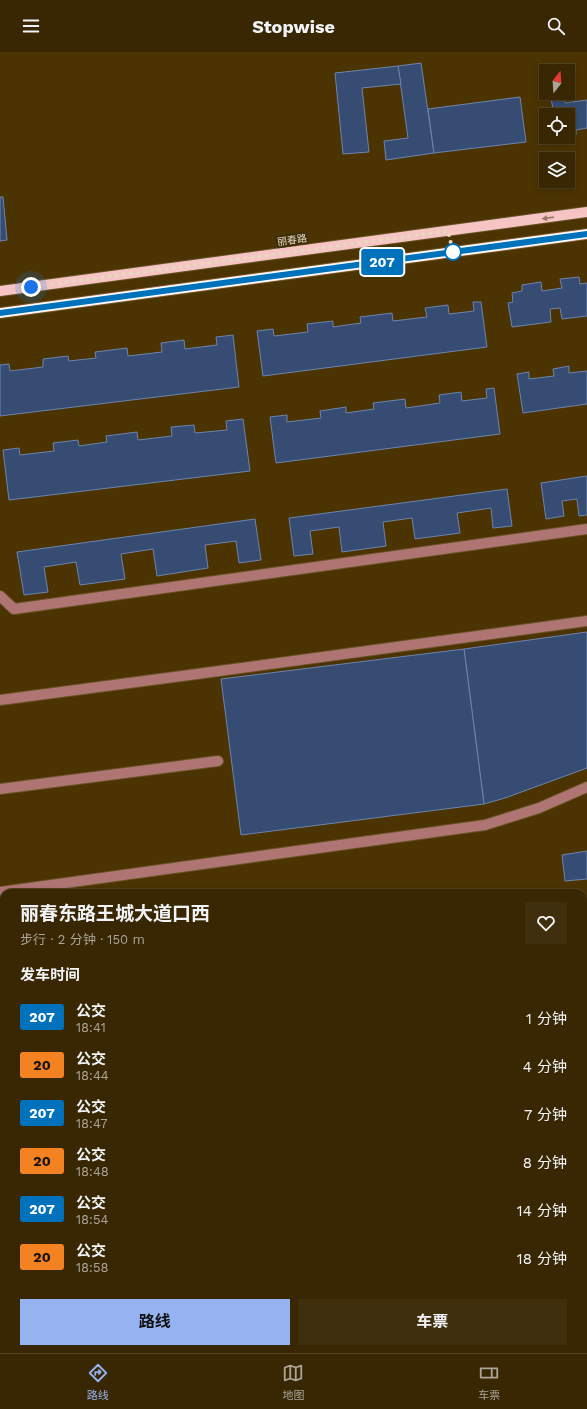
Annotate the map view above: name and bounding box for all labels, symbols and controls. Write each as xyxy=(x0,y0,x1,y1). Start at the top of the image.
icon: menu xyxy=(20,15,42,37)
icon: search xyxy=(545,15,567,37)
text: Stopwise xyxy=(252,16,335,37)
north arrow xyxy=(539,64,575,100)
map controls xyxy=(539,64,575,188)
button: locate xyxy=(539,108,575,144)
button: layers xyxy=(539,152,575,188)
one-way arrow xyxy=(542,214,554,221)
street label: 丽春路 xyxy=(276,232,308,248)
unlabelled marker xyxy=(444,243,462,261)
line badge: 207 xyxy=(359,249,405,275)
text: 207 xyxy=(369,254,395,270)
your location xyxy=(21,277,41,297)
text: 丽春东路王城大道口西 xyxy=(20,902,210,925)
button: heart xyxy=(525,902,567,944)
text: 步行 · 2 分钟 · 150 m xyxy=(20,932,145,947)
text: 发车时间 xyxy=(20,966,80,984)
text: 公交 xyxy=(76,1002,106,1020)
text: 207 xyxy=(29,1009,55,1025)
text: 1 分钟 xyxy=(526,1010,567,1028)
text: 18:41 xyxy=(76,1020,106,1035)
text: 公交 xyxy=(76,1050,106,1068)
text: 20 xyxy=(33,1057,51,1073)
text: 4 分钟 xyxy=(523,1058,567,1076)
text: 18:44 xyxy=(76,1068,109,1083)
text: 公交 xyxy=(76,1098,106,1116)
text: 207 xyxy=(29,1105,55,1121)
text: 7 分钟 xyxy=(524,1106,567,1124)
text: 18:47 xyxy=(76,1116,108,1131)
text: 公交 xyxy=(76,1146,106,1164)
text: 20 xyxy=(33,1153,51,1169)
text: 8 分钟 xyxy=(523,1154,567,1172)
text: 18:48 xyxy=(76,1164,109,1179)
text: 公交 xyxy=(76,1194,106,1212)
text: 207 xyxy=(29,1201,55,1217)
text: 14 分钟 xyxy=(517,1202,567,1220)
text: 18:54 xyxy=(76,1212,108,1227)
text: 公交 xyxy=(76,1242,106,1260)
text: 20 xyxy=(33,1249,51,1265)
text: 18 分钟 xyxy=(517,1250,567,1268)
text: 18:58 xyxy=(76,1260,109,1275)
button: 路线 xyxy=(20,1299,290,1345)
button: 车票 xyxy=(298,1299,567,1345)
tab: 路线 xyxy=(87,1362,109,1402)
tab: 地图 xyxy=(282,1362,304,1402)
tab: 车票 xyxy=(478,1362,500,1402)

